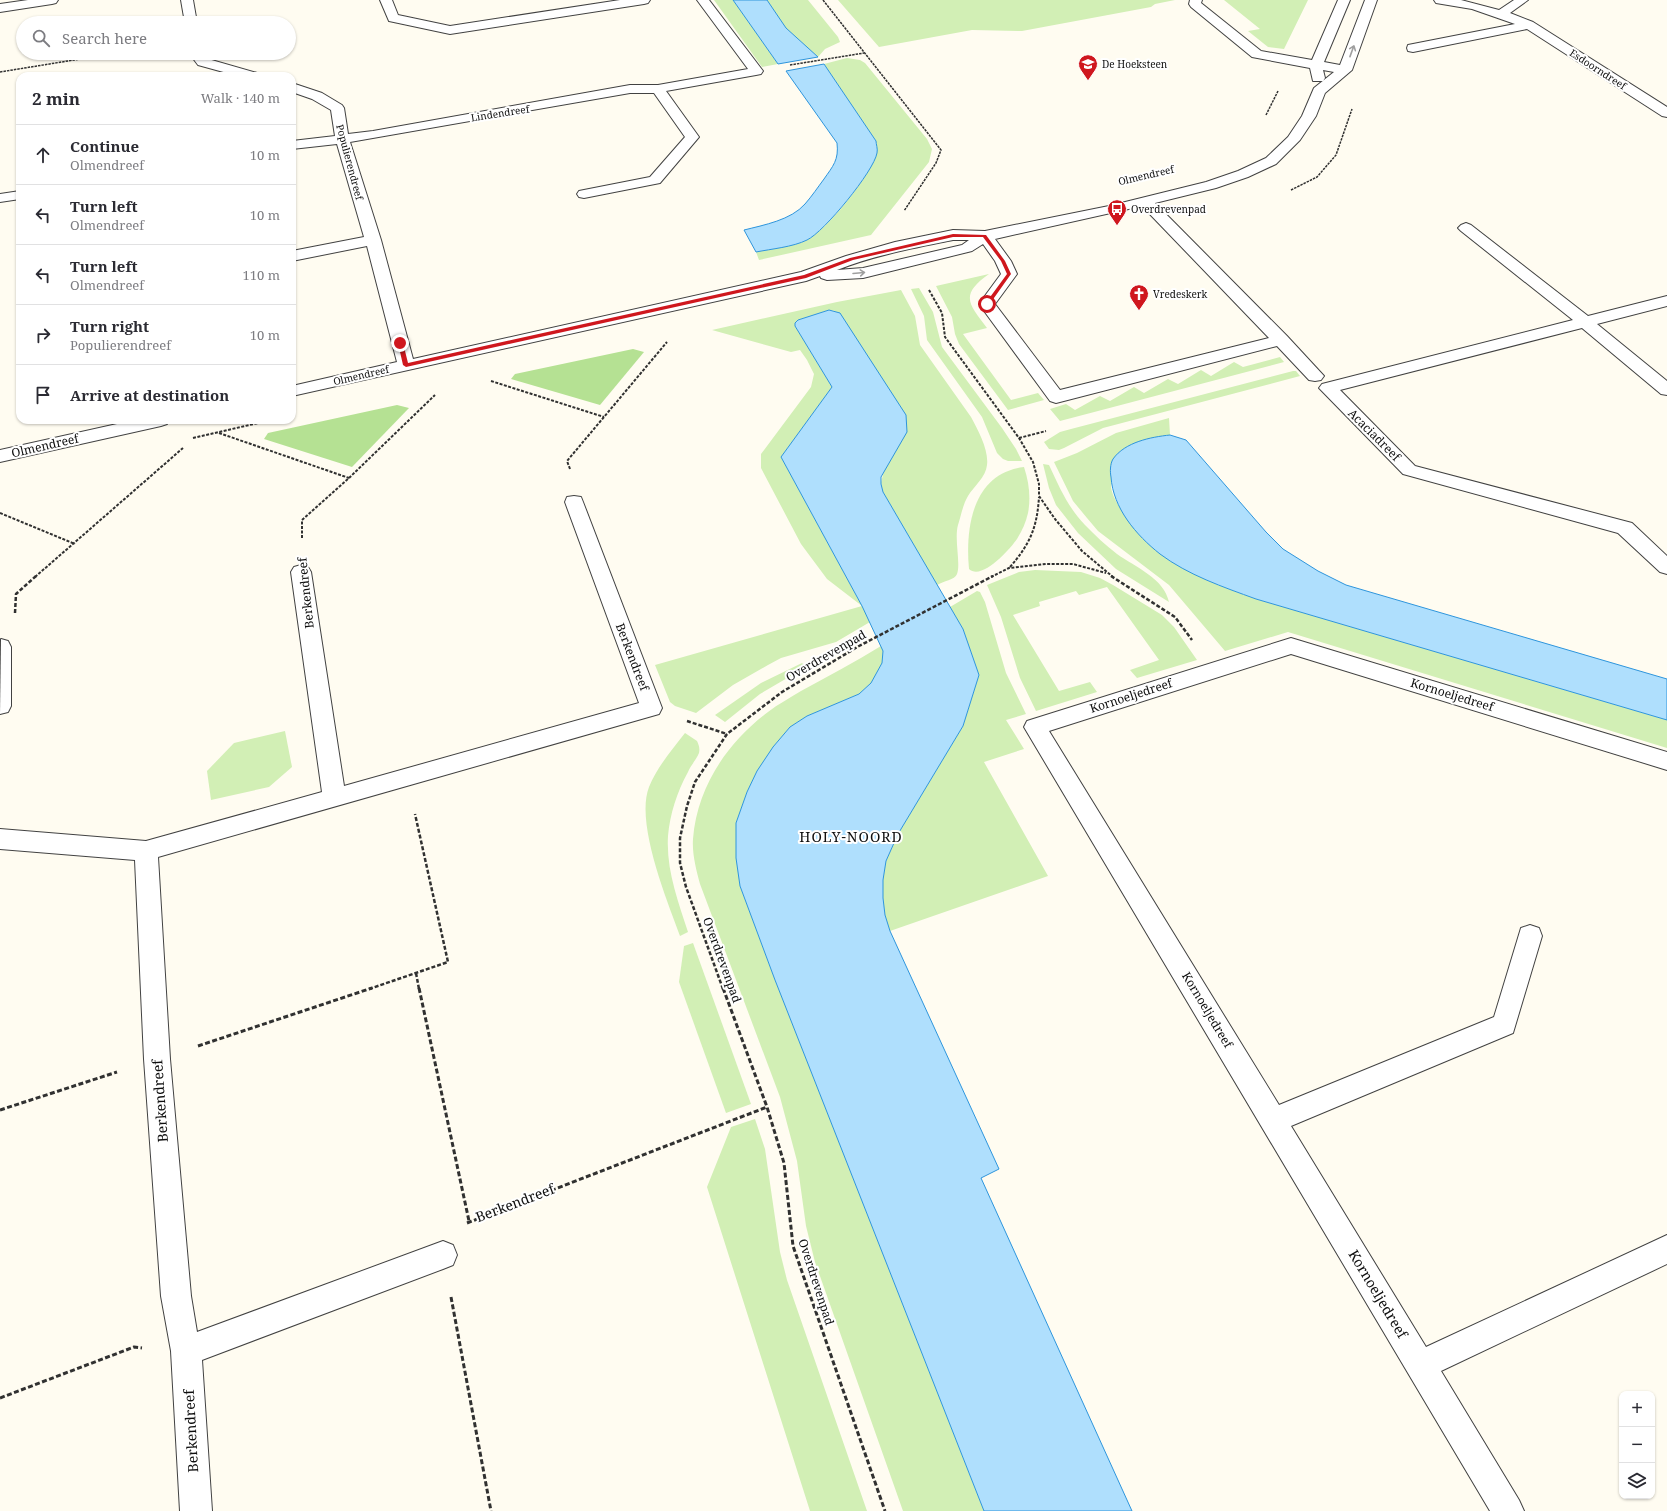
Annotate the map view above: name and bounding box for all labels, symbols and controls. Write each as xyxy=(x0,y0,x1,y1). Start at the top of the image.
search box xyxy=(16,16,296,60)
icon: search xyxy=(30,27,52,49)
text: Search here xyxy=(62,28,147,48)
street label: Esdoorndreef xyxy=(1567,45,1630,93)
one-way arrow xyxy=(1348,46,1356,58)
school or university icon: De Hoeksteen xyxy=(1077,53,1099,81)
place label: De Hoeksteen xyxy=(1102,57,1168,71)
text: 2 min xyxy=(32,87,80,110)
text: Walk · 140 m xyxy=(201,89,280,107)
street label: Lindendreef xyxy=(470,101,532,125)
street label: Populierendreef xyxy=(333,123,367,203)
text: Continue xyxy=(70,136,139,156)
icon: ahead xyxy=(32,144,54,166)
text: 10 m xyxy=(250,146,280,164)
text: Olmendreef xyxy=(70,156,144,174)
street label: Olmendreef xyxy=(1117,161,1177,188)
text: Turn left xyxy=(70,196,138,216)
bus stop icon: Overdrevenpad xyxy=(1106,198,1128,226)
place label: Overdrevenpad xyxy=(1131,202,1206,216)
icon: left xyxy=(32,204,54,226)
text: 10 m xyxy=(250,206,280,224)
text: Olmendreef xyxy=(70,216,144,234)
text: Turn left xyxy=(70,256,138,276)
icon: left xyxy=(32,264,54,286)
text: 110 m xyxy=(243,266,280,284)
one-way arrow xyxy=(852,269,865,277)
text: Olmendreef xyxy=(70,276,144,294)
church icon: Vredeskerk xyxy=(1128,283,1150,311)
place label: Vredeskerk xyxy=(1153,287,1208,301)
route start xyxy=(978,295,996,313)
text: Turn right xyxy=(70,316,149,336)
icon: right xyxy=(32,324,54,346)
text: 10 m xyxy=(250,326,280,344)
route end xyxy=(391,334,409,352)
text: Populierendreef xyxy=(70,336,171,354)
street label: Olmendreef xyxy=(332,361,392,388)
icon: arrive xyxy=(32,384,54,406)
text: Arrive at destination xyxy=(70,385,229,405)
street label: Acaciadreef xyxy=(1344,405,1405,466)
street label: Olmendreef xyxy=(10,429,82,461)
street label: Berkendreef xyxy=(293,555,318,629)
street label: Berkendreef xyxy=(612,621,654,695)
street label: Overdrevenpad xyxy=(783,625,870,685)
street label: Kornoeljedreef xyxy=(1087,674,1176,717)
street label: Kornoeljedreef xyxy=(1409,674,1497,716)
district label: HOLY-NOORD xyxy=(799,827,903,846)
street label: Overdrevenpad xyxy=(699,915,746,1006)
street label: Kornoeljedreef xyxy=(1178,969,1238,1052)
street label: Berkendreef xyxy=(147,1057,172,1143)
street label: Berkendreef xyxy=(473,1178,559,1226)
street label: Overdrevenpad xyxy=(794,1236,839,1328)
street label: Kornoeljedreef xyxy=(1344,1246,1413,1343)
street label: Berkendreef xyxy=(179,1387,202,1473)
map controls xyxy=(1619,1391,1655,1499)
button: + xyxy=(1619,1391,1655,1427)
button: − xyxy=(1619,1427,1655,1463)
button: layers xyxy=(1619,1463,1655,1499)

